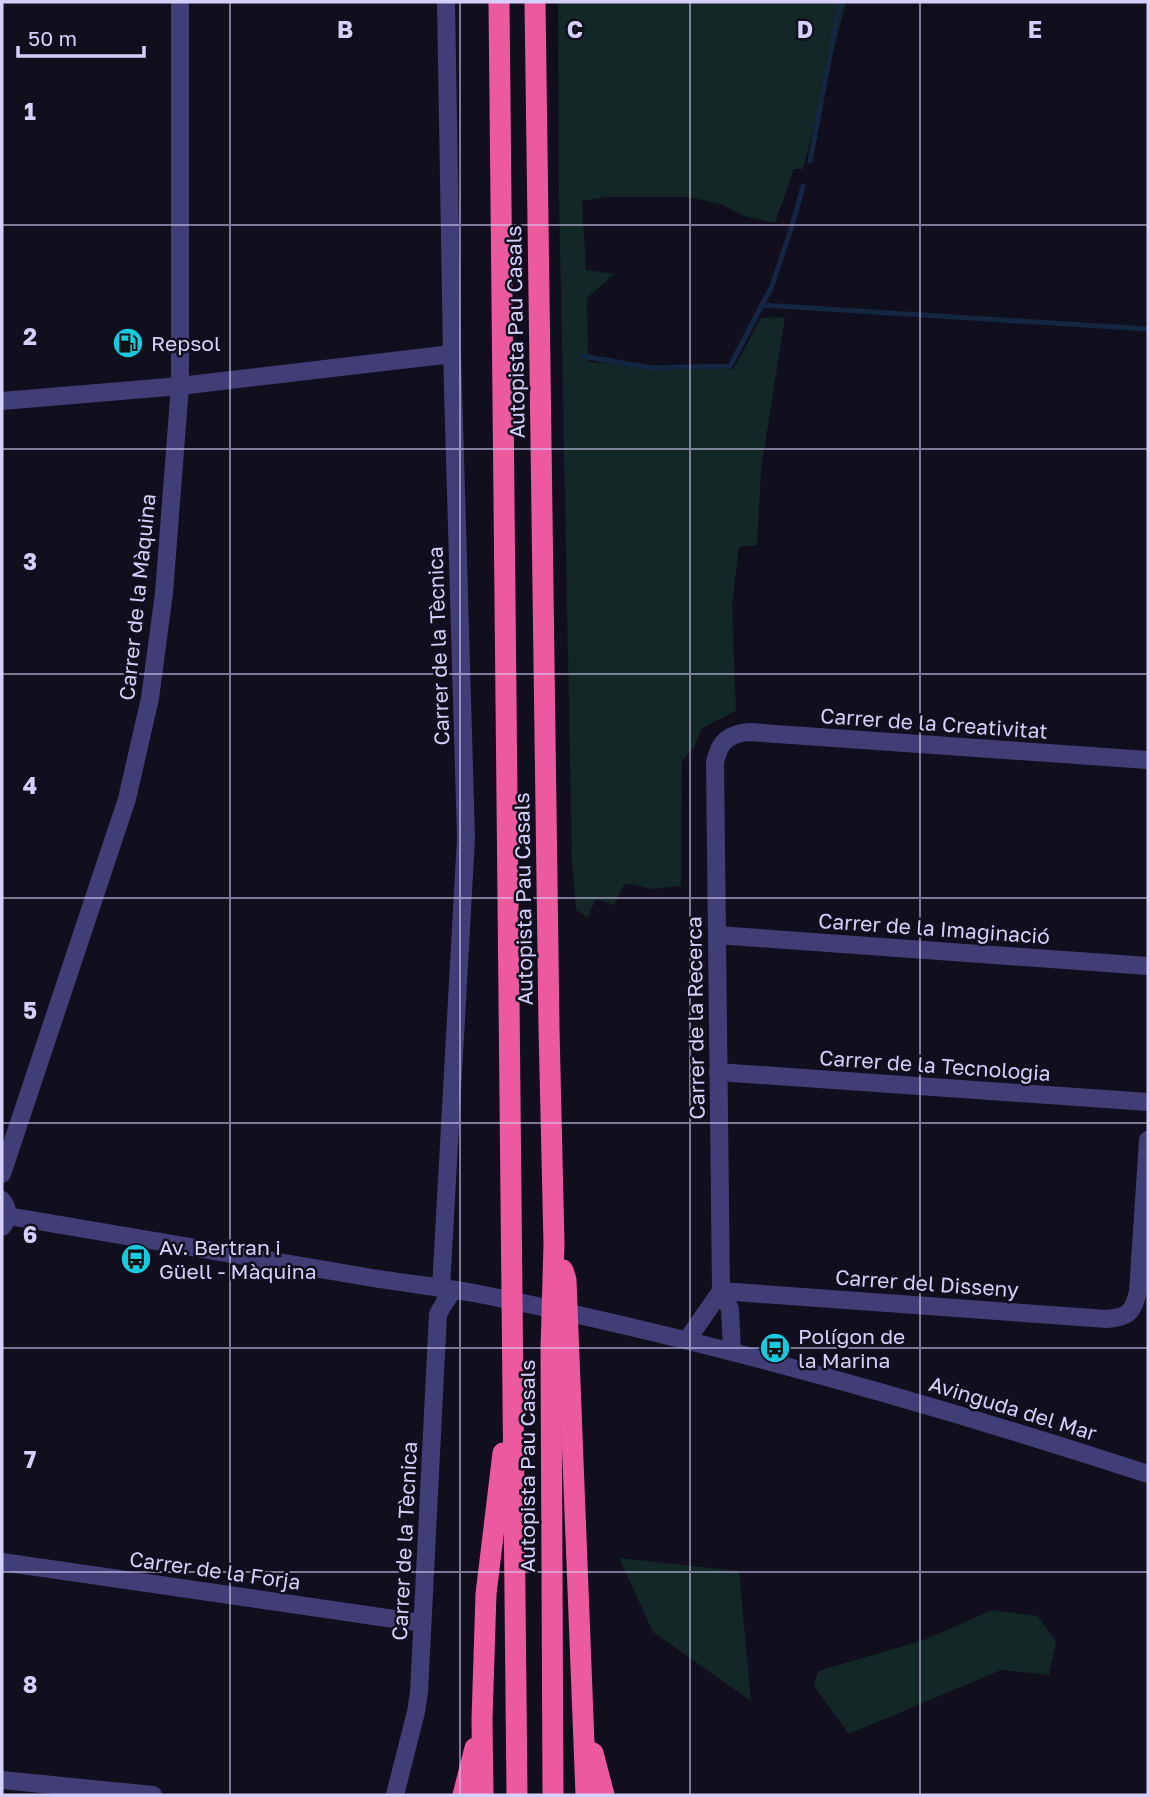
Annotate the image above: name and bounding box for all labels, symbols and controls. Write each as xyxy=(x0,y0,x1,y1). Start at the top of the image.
scale bar xyxy=(18,14,144,58)
text: B xyxy=(337,15,353,43)
text: C xyxy=(567,15,583,43)
text: D xyxy=(797,15,813,43)
text: E xyxy=(1028,15,1042,43)
text: 50 m xyxy=(28,25,77,51)
text: 1 xyxy=(24,97,36,125)
street label: Autopista Pau Casals xyxy=(500,225,530,439)
text: 2 xyxy=(23,322,37,350)
fuel station icon: Repsol xyxy=(111,326,145,360)
place label: Repsol xyxy=(151,330,221,356)
street label: Carrer de la Màquina xyxy=(113,492,161,702)
street label: Carrer de la Tècnica xyxy=(422,546,454,746)
text: 3 xyxy=(23,547,37,575)
street label: Carrer de la Creativitat xyxy=(819,702,1049,744)
text: 4 xyxy=(23,771,37,799)
street label: Autopista Pau Casals xyxy=(508,792,538,1006)
street label: Carrer de la Imaginació xyxy=(817,907,1051,949)
street label: Carrer de la Recerca xyxy=(680,916,710,1120)
text: 5 xyxy=(23,996,37,1024)
street label: Carrer de la Tecnologia xyxy=(818,1044,1052,1086)
text: 6 xyxy=(23,1220,37,1248)
place label: Av. Bertran i Güell - Màquina xyxy=(159,1234,317,1284)
bus stop icon: Av. Bertran i Güell - Màquina xyxy=(119,1242,153,1276)
street label: Carrer del Disseny xyxy=(834,1264,1020,1302)
place label: Polígon de la Marina xyxy=(798,1323,905,1373)
bus stop icon: Polígon de la Marina xyxy=(758,1331,792,1365)
street label: Autopista Pau Casals xyxy=(514,1360,540,1572)
street label: Avinguda del Mar xyxy=(926,1370,1100,1446)
street label: Carrer de la Tècnica xyxy=(386,1441,422,1641)
text: 7 xyxy=(24,1445,36,1473)
street label: Carrer de la Forja xyxy=(128,1545,302,1595)
text: 8 xyxy=(23,1670,37,1698)

